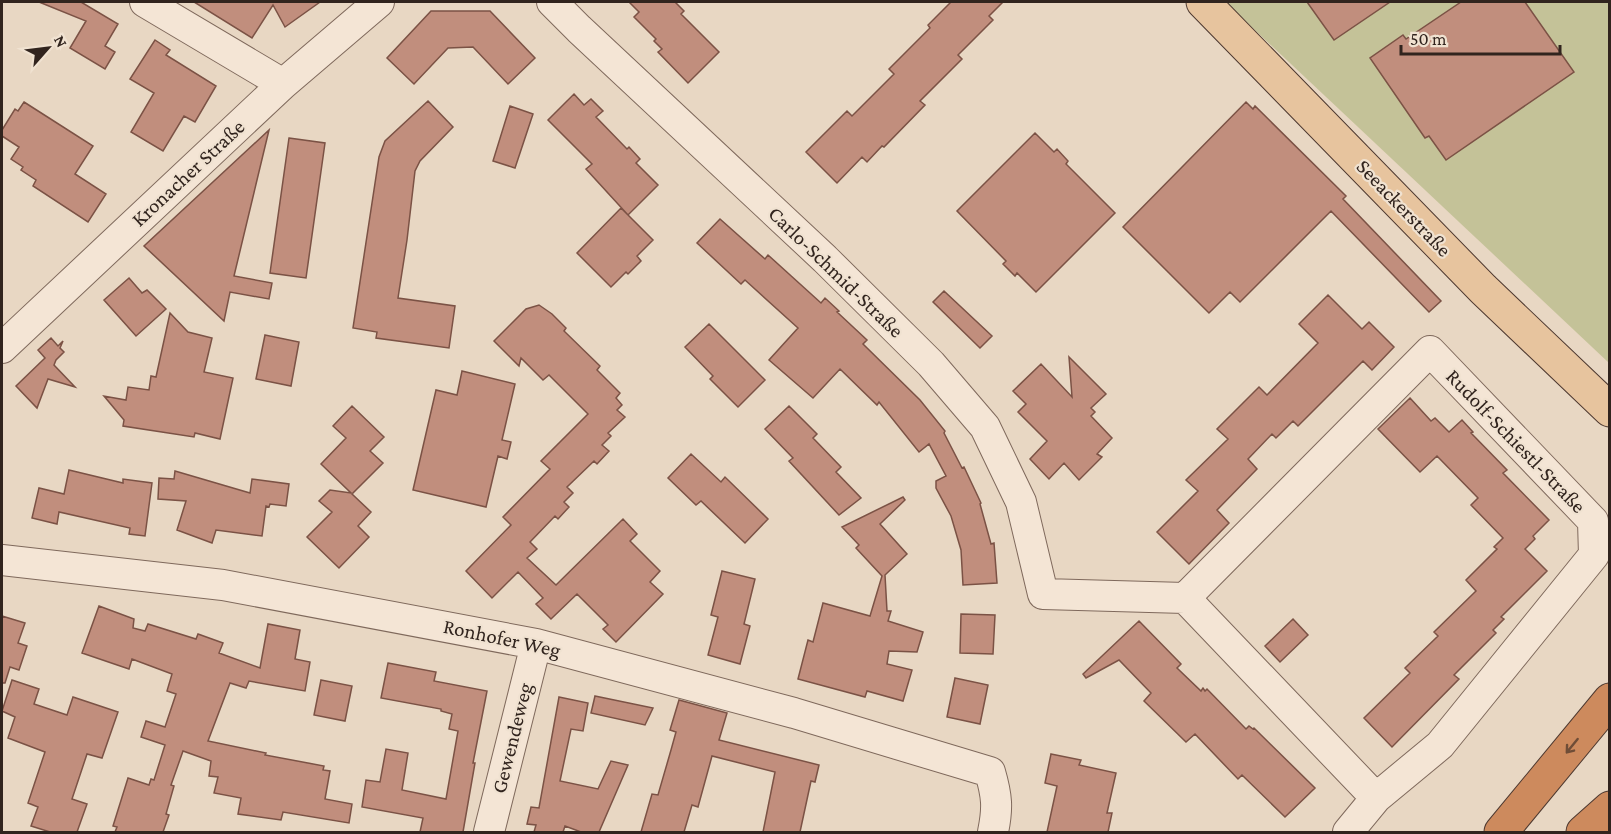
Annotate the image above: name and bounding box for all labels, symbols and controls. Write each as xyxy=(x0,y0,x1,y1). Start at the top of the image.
north arrow xyxy=(18,18,78,78)
scale bar xyxy=(1401,18,1560,56)
text: 50 m xyxy=(1410,29,1447,49)
text: N xyxy=(51,32,71,50)
street label: Kronacher Straße xyxy=(127,115,249,231)
street label: Seeackerstraße xyxy=(1352,154,1456,262)
street label: Carlo-Schmid-Straße xyxy=(763,201,909,343)
street label: Rudolf-Schiestl-Straße xyxy=(1441,364,1591,518)
street label: Ronhofer Weg xyxy=(441,614,563,662)
street label: Gewendeweg xyxy=(487,680,537,796)
one-way arrow xyxy=(1566,738,1579,754)

